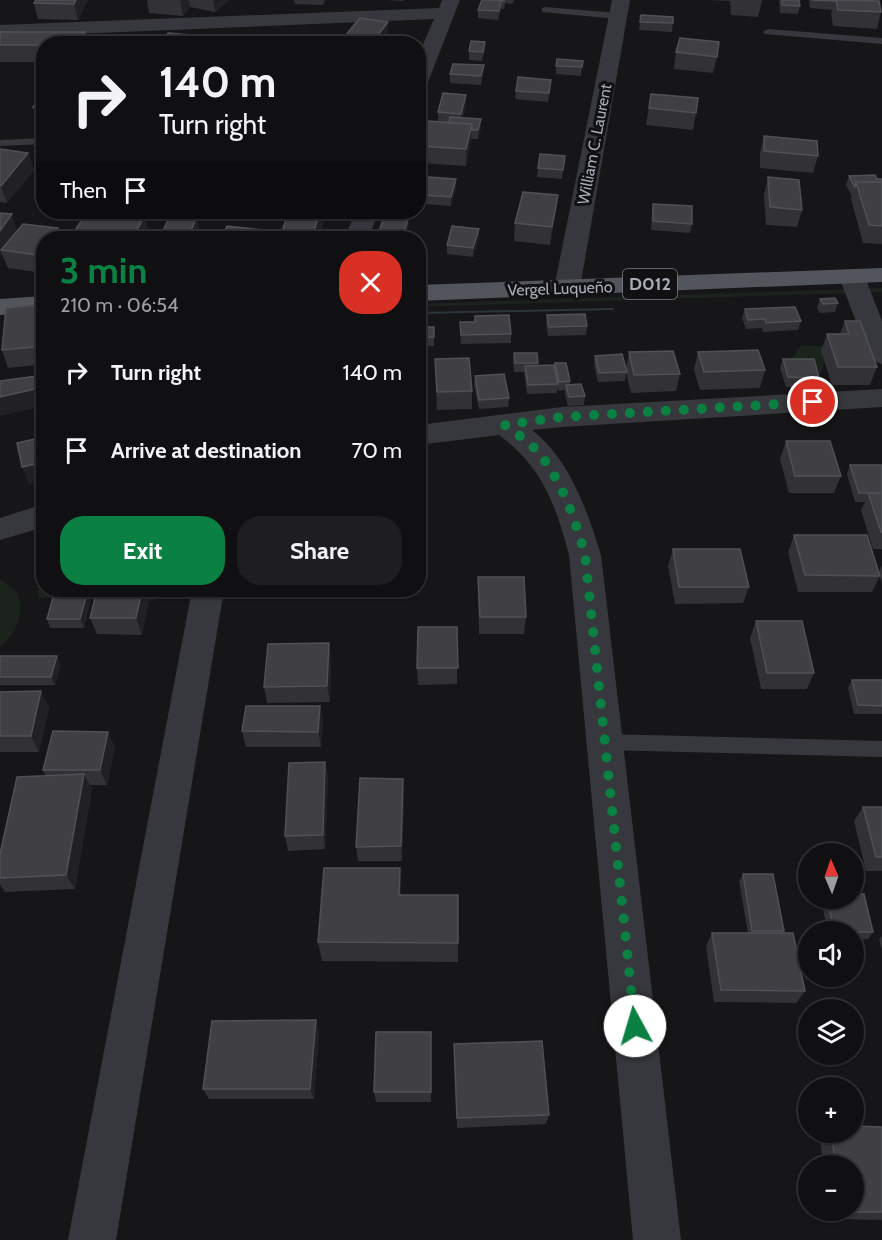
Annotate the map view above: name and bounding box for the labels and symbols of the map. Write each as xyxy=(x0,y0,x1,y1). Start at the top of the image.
street label: William C. Laurent xyxy=(573,81,616,206)
road number: D012 xyxy=(623,269,677,299)
street label: Vergel Luqueño xyxy=(507,277,613,300)
pin xyxy=(787,376,838,427)
north arrow xyxy=(798,843,864,909)
position arrow xyxy=(603,994,667,1058)

